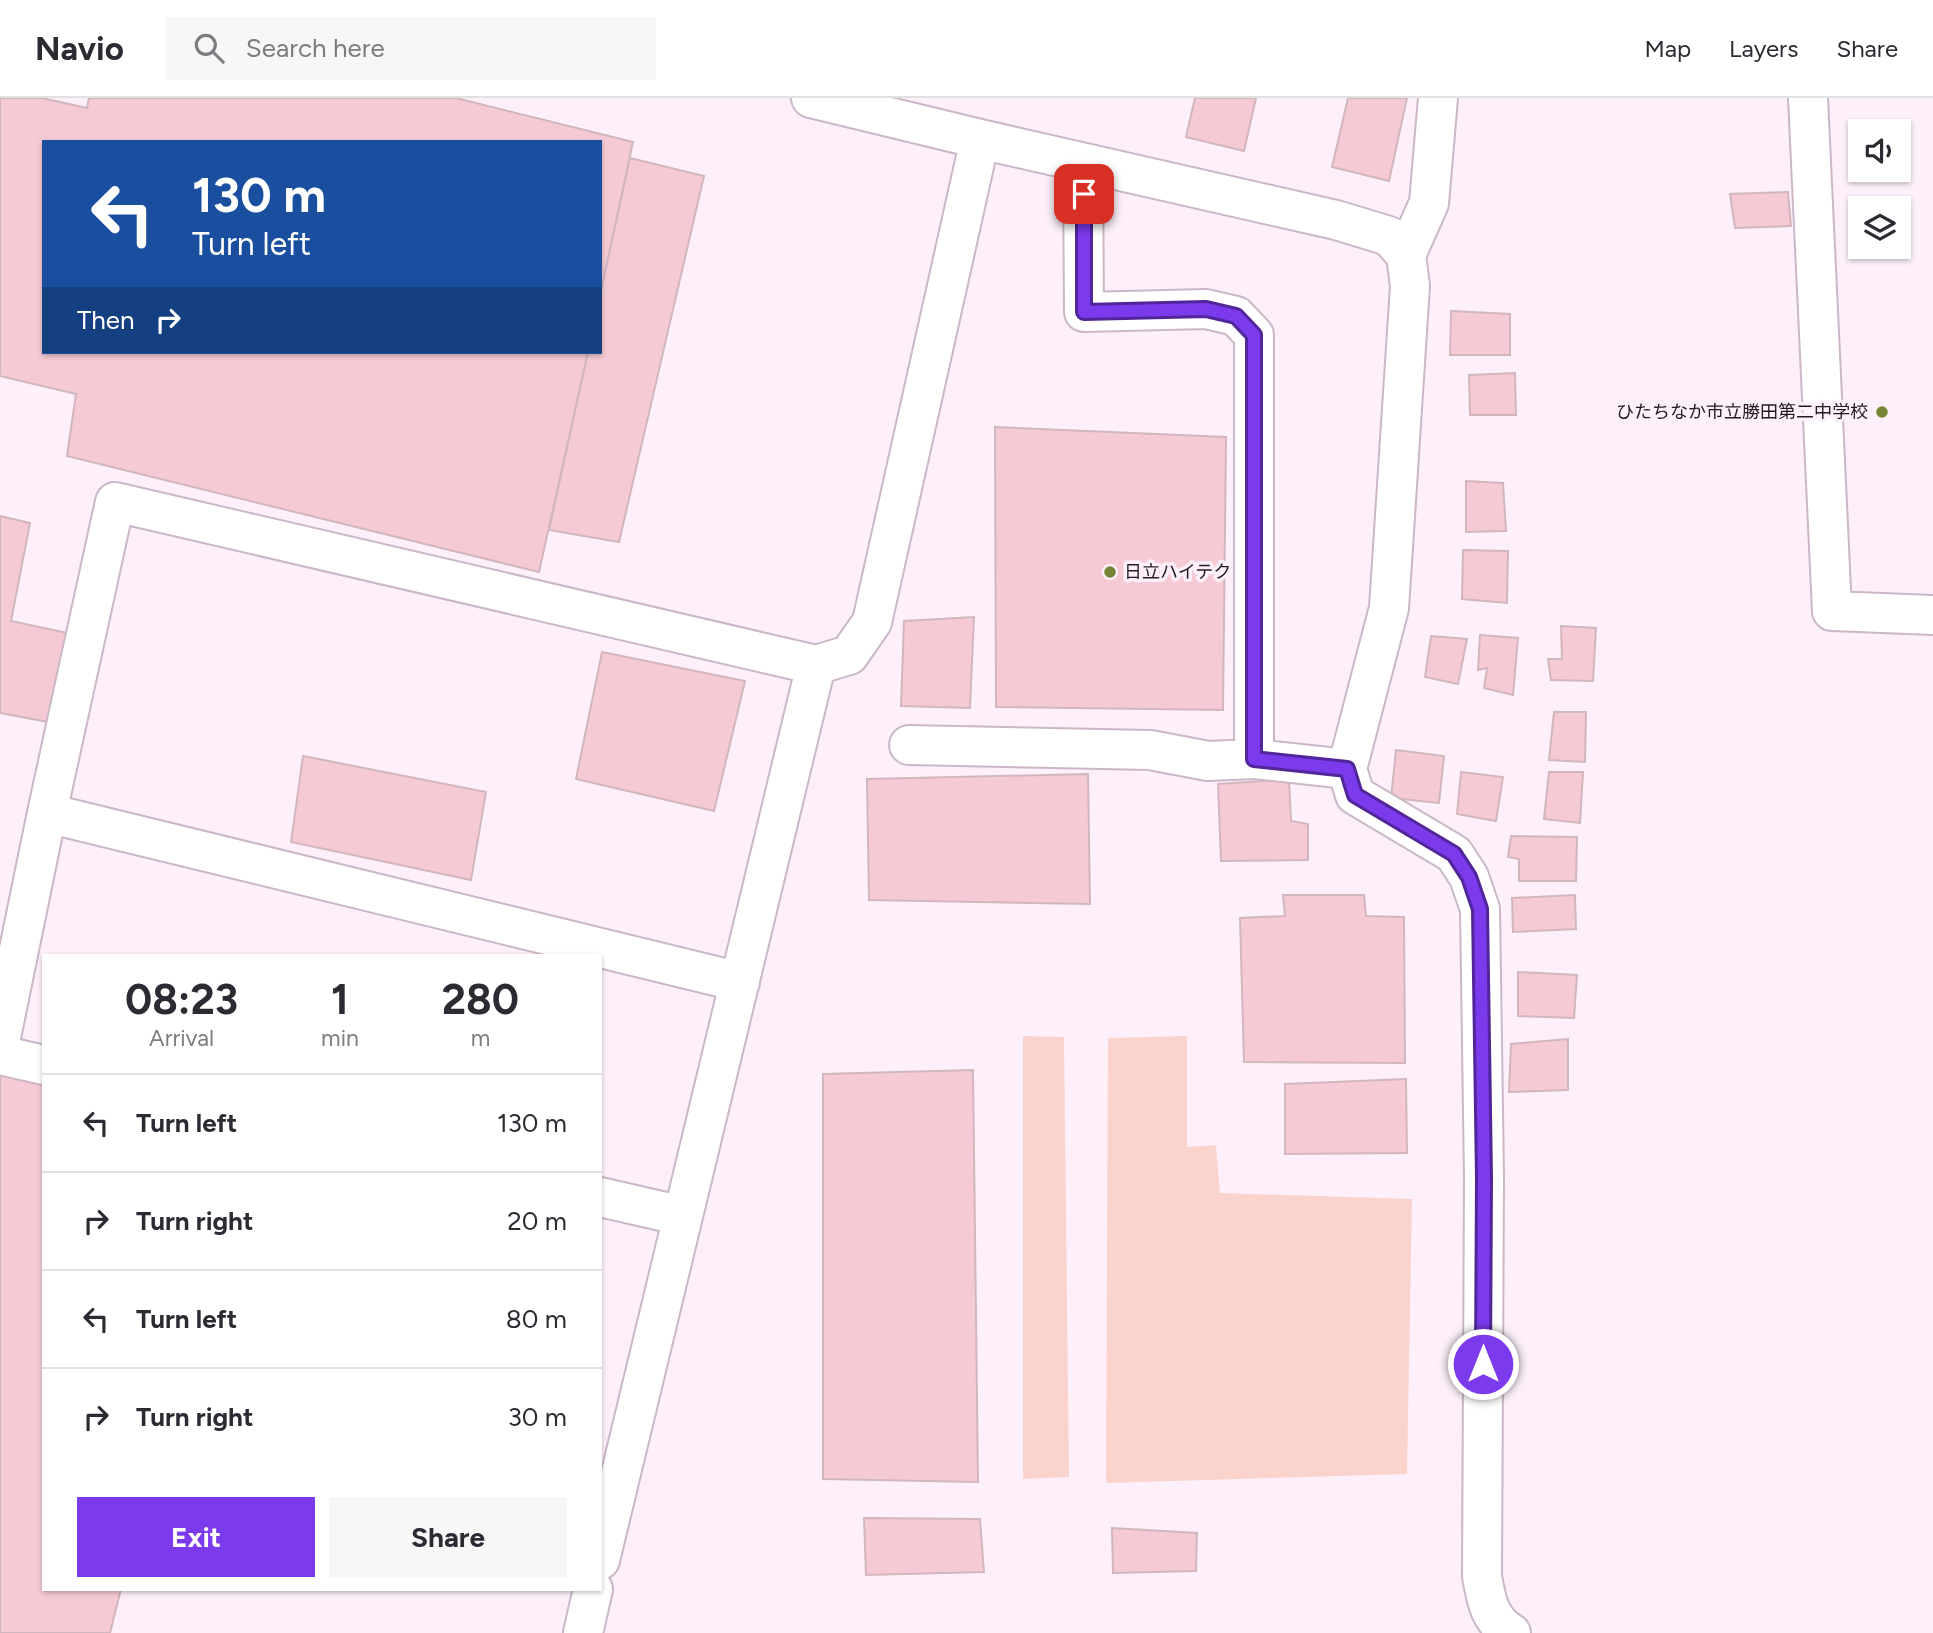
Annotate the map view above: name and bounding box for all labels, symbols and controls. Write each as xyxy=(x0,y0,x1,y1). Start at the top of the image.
search box xyxy=(166,17,656,80)
text: Navio xyxy=(35,29,124,68)
icon: search xyxy=(190,29,228,67)
text: Search here xyxy=(246,32,385,64)
text: Map xyxy=(1644,34,1691,63)
text: Layers xyxy=(1729,34,1798,63)
text: Share xyxy=(1836,34,1898,63)
map controls xyxy=(1848,119,1911,259)
button: sound xyxy=(1848,119,1911,182)
pin xyxy=(1054,164,1114,224)
text: 130 m xyxy=(192,165,326,224)
icon: left xyxy=(77,168,168,259)
icon: arrive xyxy=(1065,175,1103,213)
button: layers xyxy=(1848,196,1911,259)
text: Turn left xyxy=(192,225,311,263)
icon: right xyxy=(149,301,187,339)
text: Then xyxy=(77,304,135,336)
place label: ひたちなか市立勝田第二中学校 xyxy=(1616,401,1868,423)
marker: ひたちなか市立勝田第二中学校 xyxy=(1874,404,1890,420)
place label: 日立ハイテク xyxy=(1124,561,1231,583)
marker: 日立ハイテク xyxy=(1102,564,1118,580)
text: 08:23 xyxy=(125,974,238,1025)
text: 1 xyxy=(331,974,349,1025)
text: 280 xyxy=(442,974,519,1025)
text: Arrival xyxy=(149,1024,214,1052)
text: min xyxy=(321,1024,359,1052)
text: m xyxy=(471,1024,490,1052)
icon: left xyxy=(77,1104,115,1142)
text: Turn left xyxy=(136,1107,237,1139)
text: 130 m xyxy=(497,1107,567,1139)
icon: right xyxy=(77,1202,115,1240)
text: Turn right xyxy=(136,1205,253,1237)
text: 20 m xyxy=(507,1205,567,1237)
icon: left xyxy=(77,1300,115,1338)
text: Turn left xyxy=(136,1303,237,1335)
text: 80 m xyxy=(506,1303,567,1335)
position arrow xyxy=(1446,1327,1520,1401)
icon: right xyxy=(77,1398,115,1436)
text: Turn right xyxy=(136,1401,253,1433)
text: 30 m xyxy=(508,1401,567,1433)
button: Exit xyxy=(77,1497,315,1577)
button: Share xyxy=(329,1497,567,1577)

